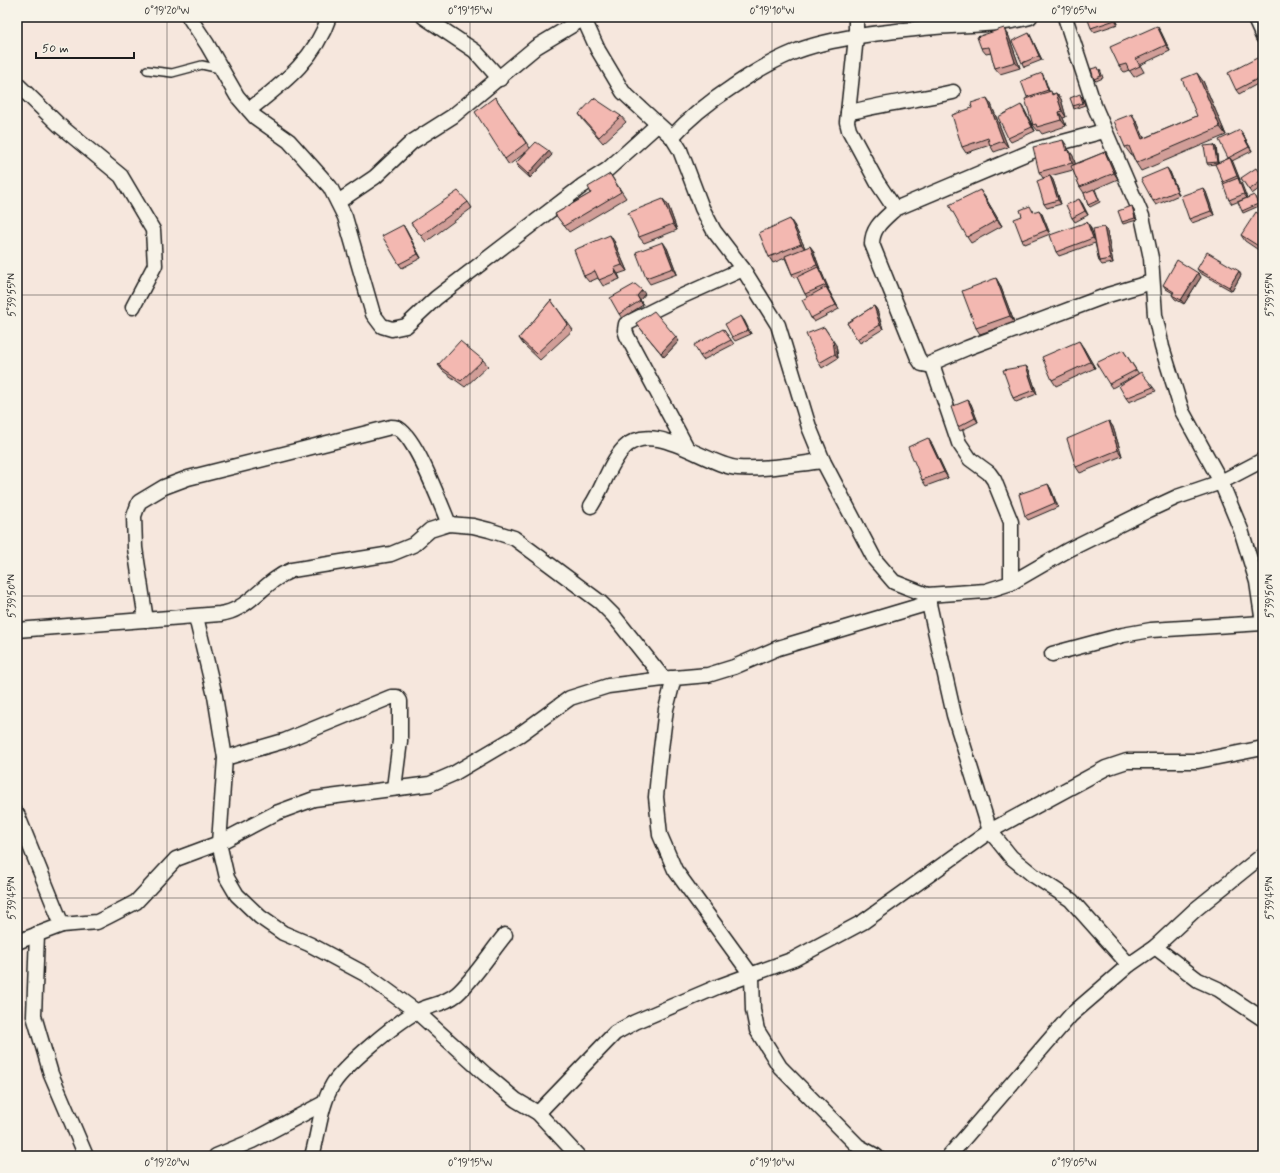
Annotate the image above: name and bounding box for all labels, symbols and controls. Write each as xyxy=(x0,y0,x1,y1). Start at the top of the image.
text: 0°19'20"W xyxy=(145,4,189,18)
text: 0°19'15"W xyxy=(448,4,492,18)
text: 0°19'10"W xyxy=(750,4,794,18)
text: 0°19'05"W xyxy=(1051,4,1097,18)
scale bar xyxy=(36,34,134,60)
text: 50 m xyxy=(42,41,69,57)
text: 5°39'55"N xyxy=(5,273,19,317)
text: 5°39'55"N xyxy=(1263,273,1277,317)
text: 5°39'50"N xyxy=(5,574,19,618)
text: 5°39'50"N xyxy=(1263,574,1277,618)
text: 5°39'45"N xyxy=(5,876,19,920)
text: 5°39'45"N xyxy=(1263,876,1277,920)
text: 0°19'20"W xyxy=(145,1156,189,1170)
text: 0°19'15"W xyxy=(448,1156,492,1170)
text: 0°19'10"W xyxy=(750,1156,794,1170)
text: 0°19'05"W xyxy=(1051,1156,1097,1170)

